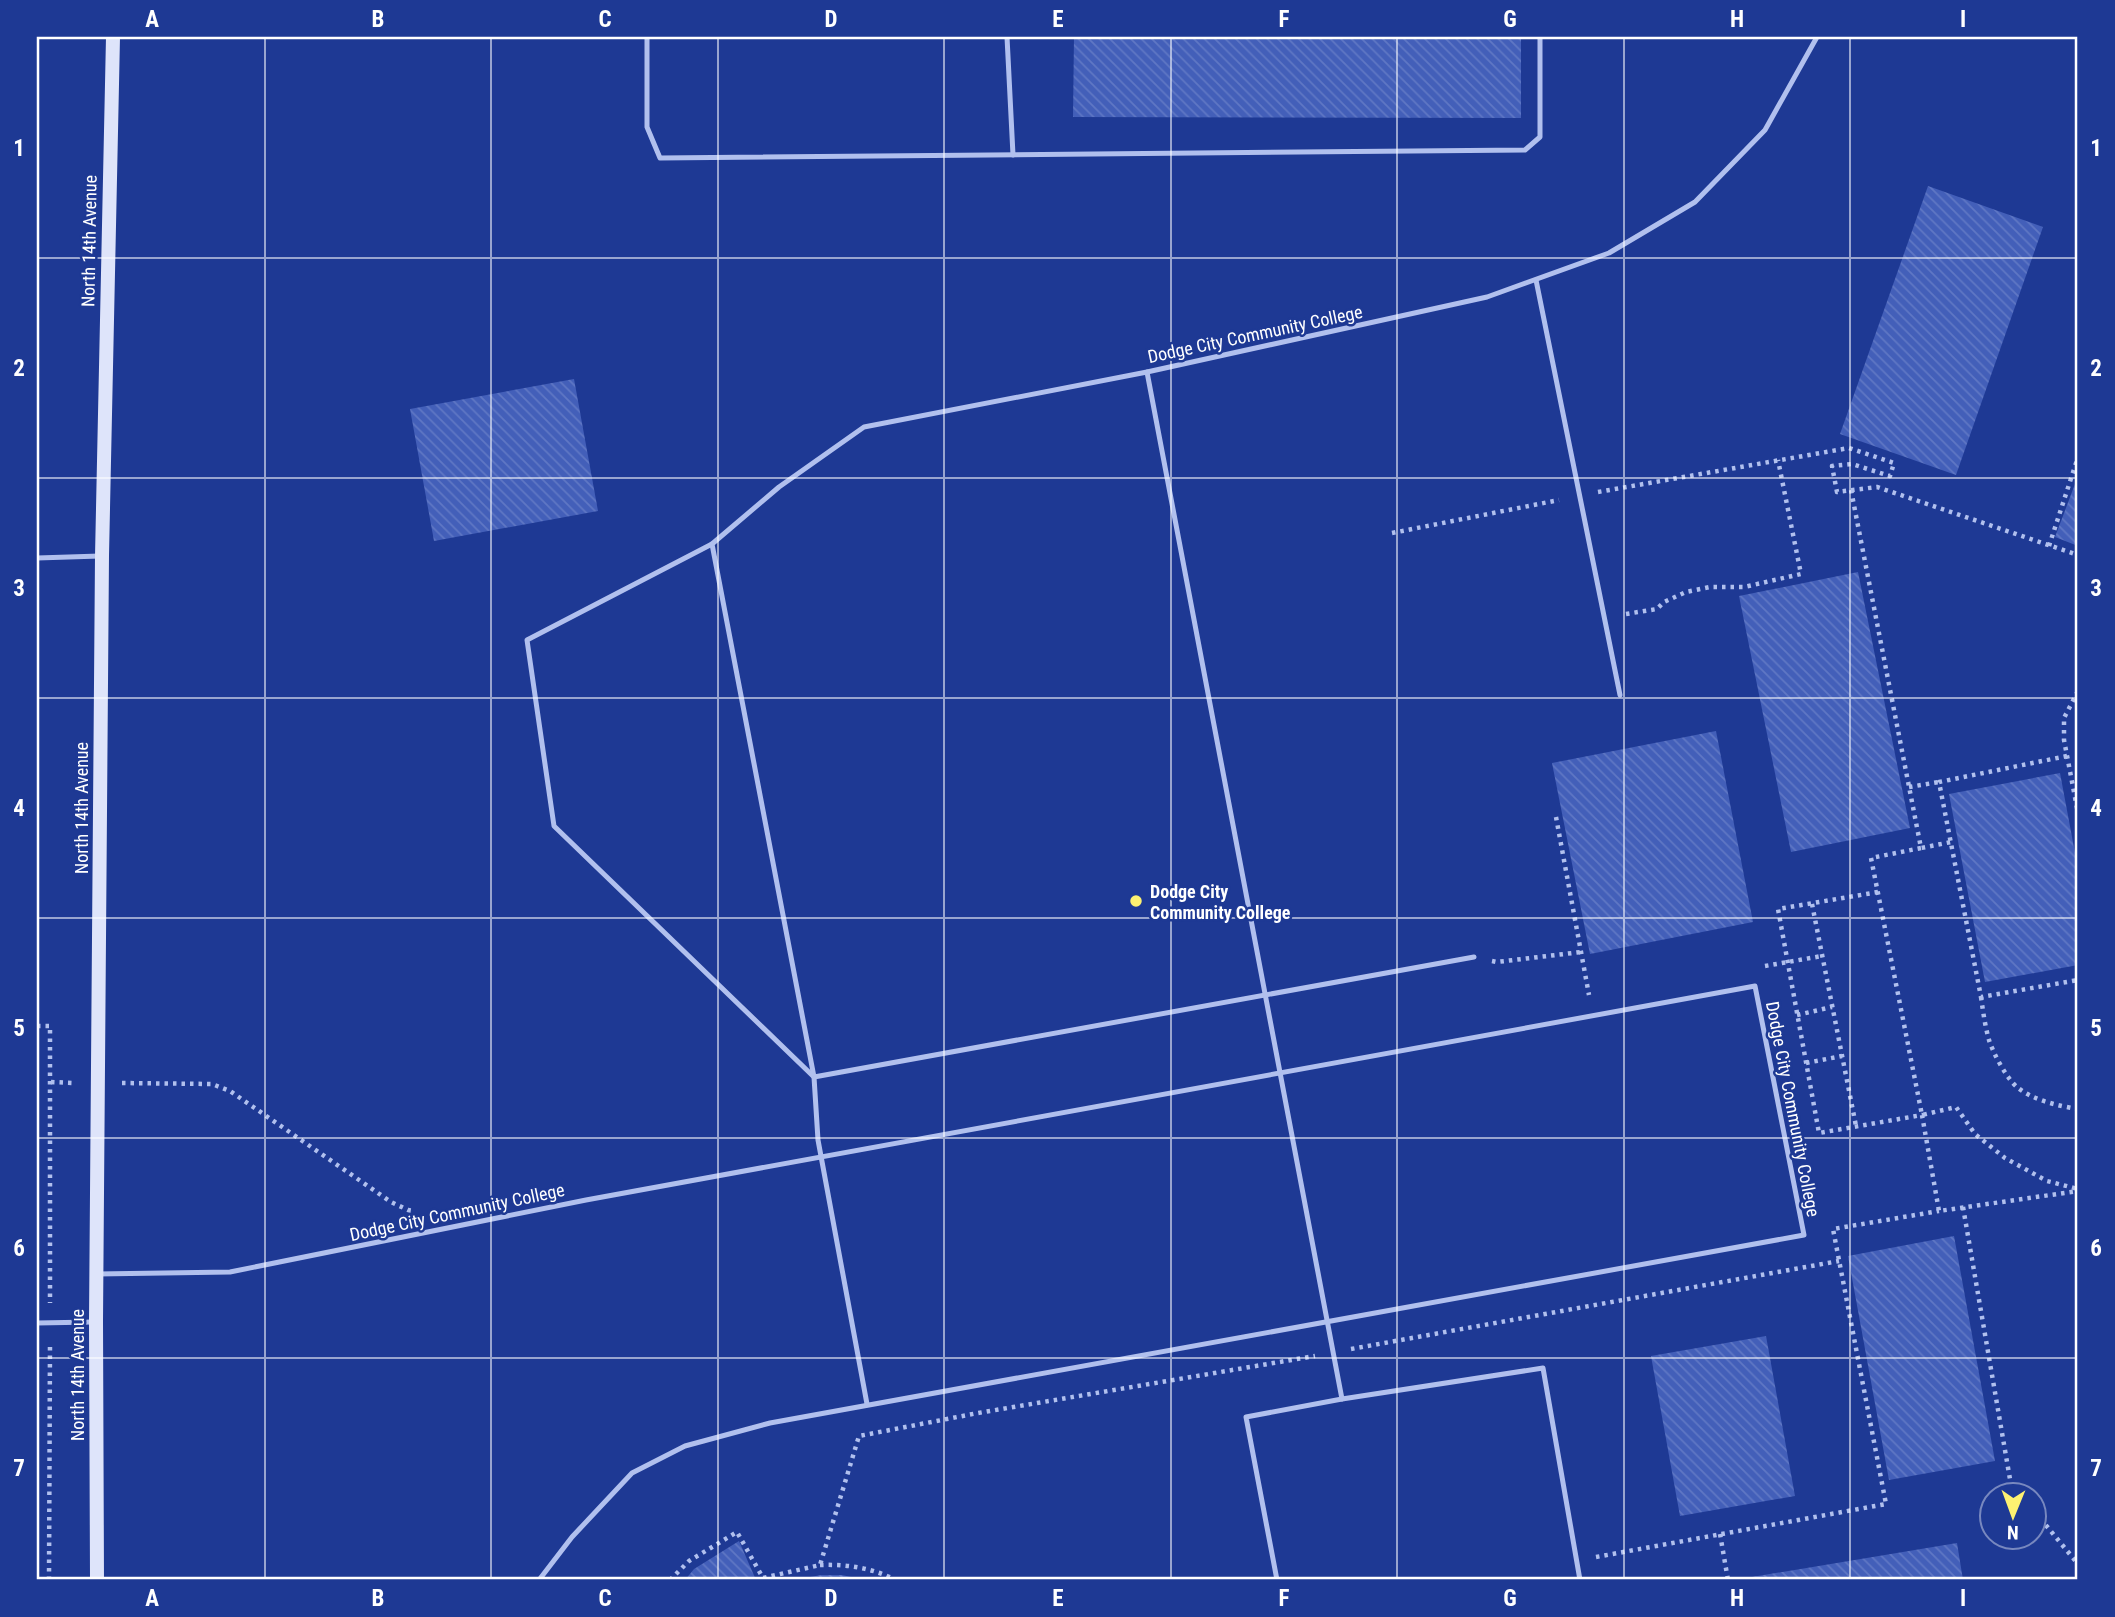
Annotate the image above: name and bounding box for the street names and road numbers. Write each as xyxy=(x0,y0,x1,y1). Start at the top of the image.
street label: North 14th Avenue xyxy=(77,175,101,307)
street label: Dodge City Community College xyxy=(1146,301,1364,367)
street label: North 14th Avenue xyxy=(71,742,92,874)
street label: Dodge City Community College xyxy=(1762,999,1824,1219)
street label: Dodge City Community College xyxy=(348,1179,566,1245)
street label: North 14th Avenue xyxy=(67,1309,88,1441)

